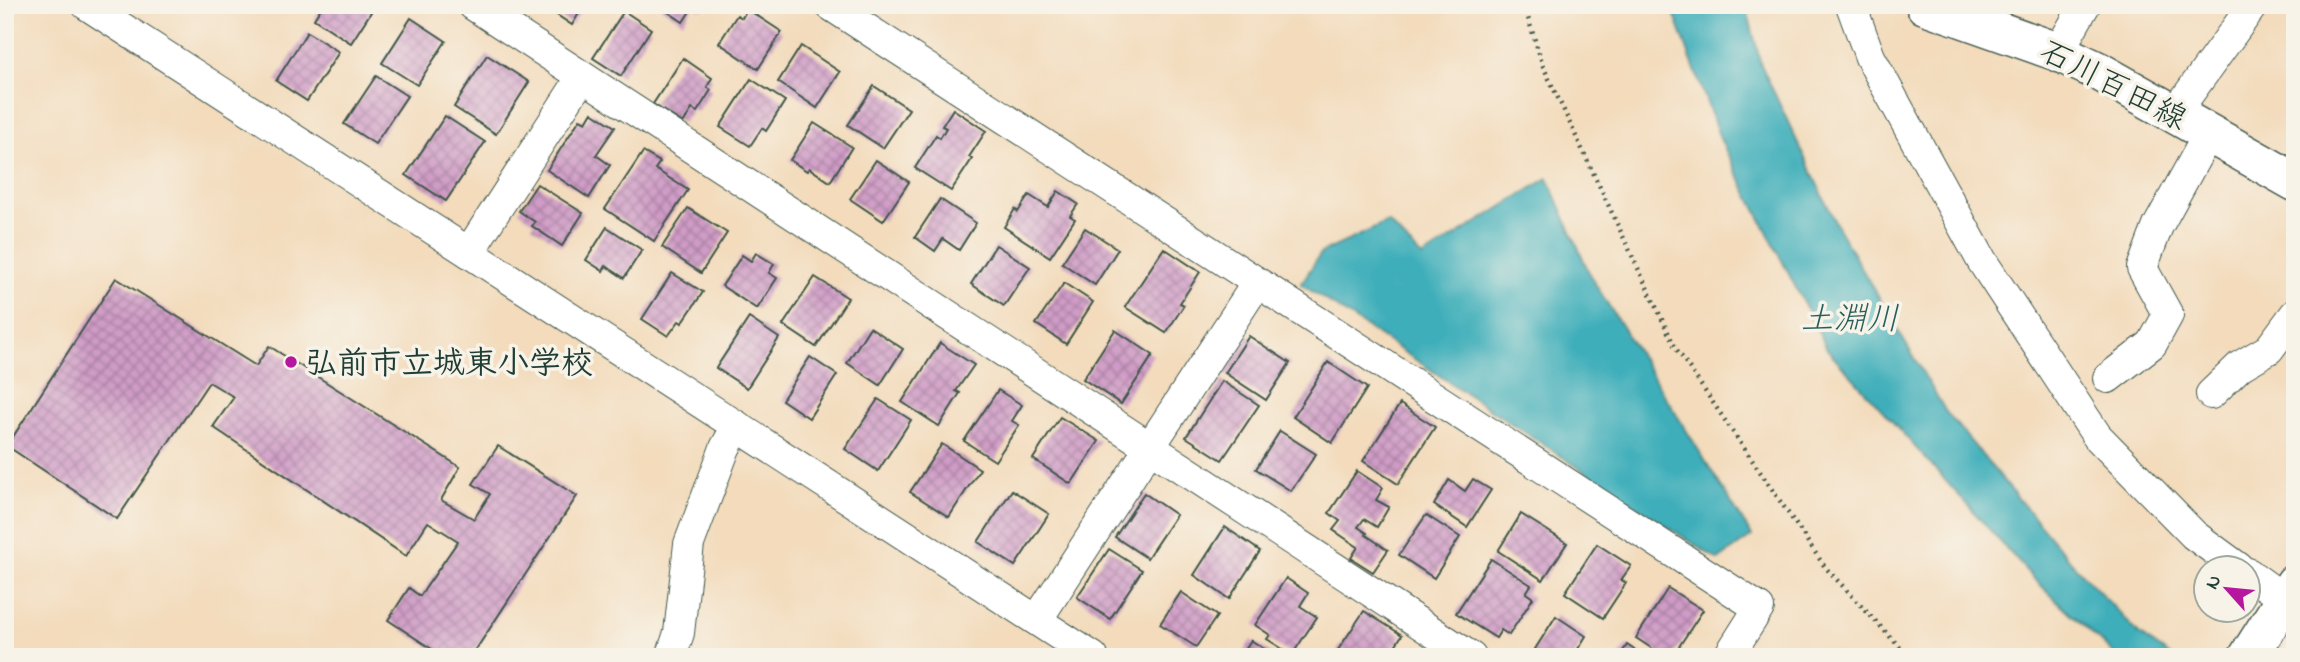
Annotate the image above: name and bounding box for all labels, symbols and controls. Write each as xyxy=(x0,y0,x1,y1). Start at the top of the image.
street label: 石川百田線 xyxy=(2030,30,2194,144)
water label: 土淵川 xyxy=(1801,297,1900,345)
place label: 弘前市立城東小学校 xyxy=(305,342,593,389)
marker: 弘前市立城東小学校 xyxy=(283,354,299,370)
north arrow xyxy=(2192,554,2262,624)
text: N xyxy=(2199,570,2229,594)

